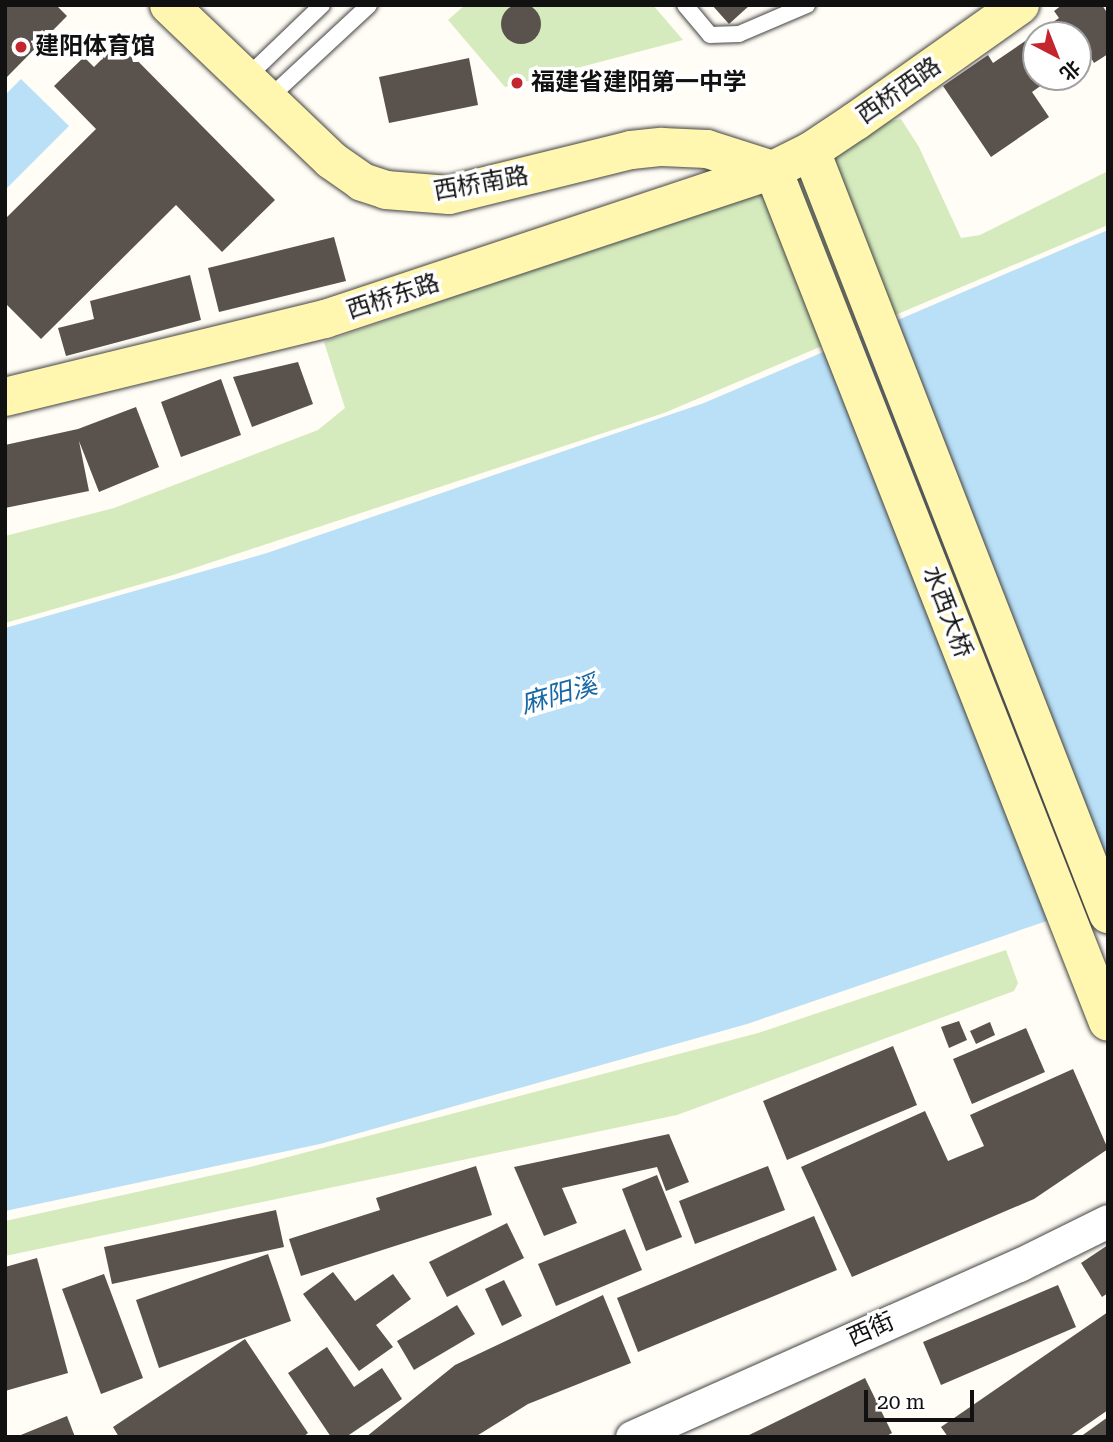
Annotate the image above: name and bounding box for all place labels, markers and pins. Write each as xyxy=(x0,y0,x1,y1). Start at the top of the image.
place label: 建阳体育馆 xyxy=(35,33,155,61)
marker: 建阳体育馆 xyxy=(13,39,29,55)
place label: 福建省建阳第一中学 xyxy=(531,69,747,97)
marker: 福建省建阳第一中学 xyxy=(509,75,525,91)

